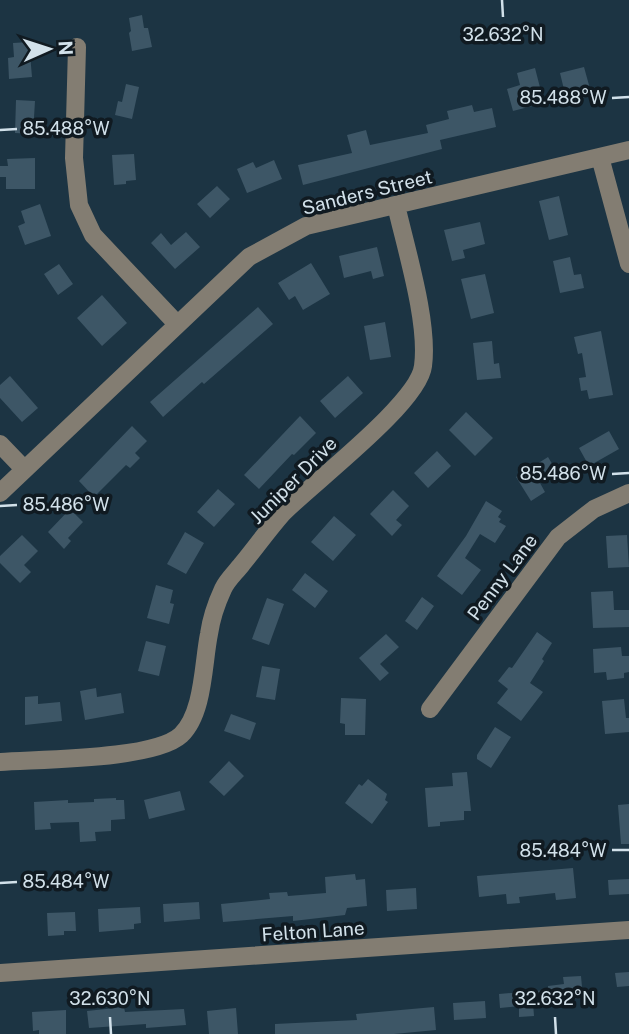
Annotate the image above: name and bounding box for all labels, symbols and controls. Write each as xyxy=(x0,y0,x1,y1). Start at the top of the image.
north arrow xyxy=(14,14,84,84)
text: 32.632°N xyxy=(462,24,544,45)
text: N xyxy=(55,40,77,56)
text: 85.488°W xyxy=(519,87,607,108)
text: 85.488°W xyxy=(22,118,110,139)
street label: Sanders Street xyxy=(300,165,434,219)
street label: Juniper Drive xyxy=(245,432,341,528)
text: 85.486°W xyxy=(520,463,606,484)
text: 85.486°W xyxy=(23,494,109,515)
street label: Penny Lane xyxy=(463,530,541,624)
text: 85.484°W xyxy=(520,840,606,861)
text: 85.484°W xyxy=(23,871,109,892)
street label: Felton Lane xyxy=(261,916,365,946)
text: 32.630°N xyxy=(69,988,151,1009)
text: 32.632°N xyxy=(514,988,596,1009)

